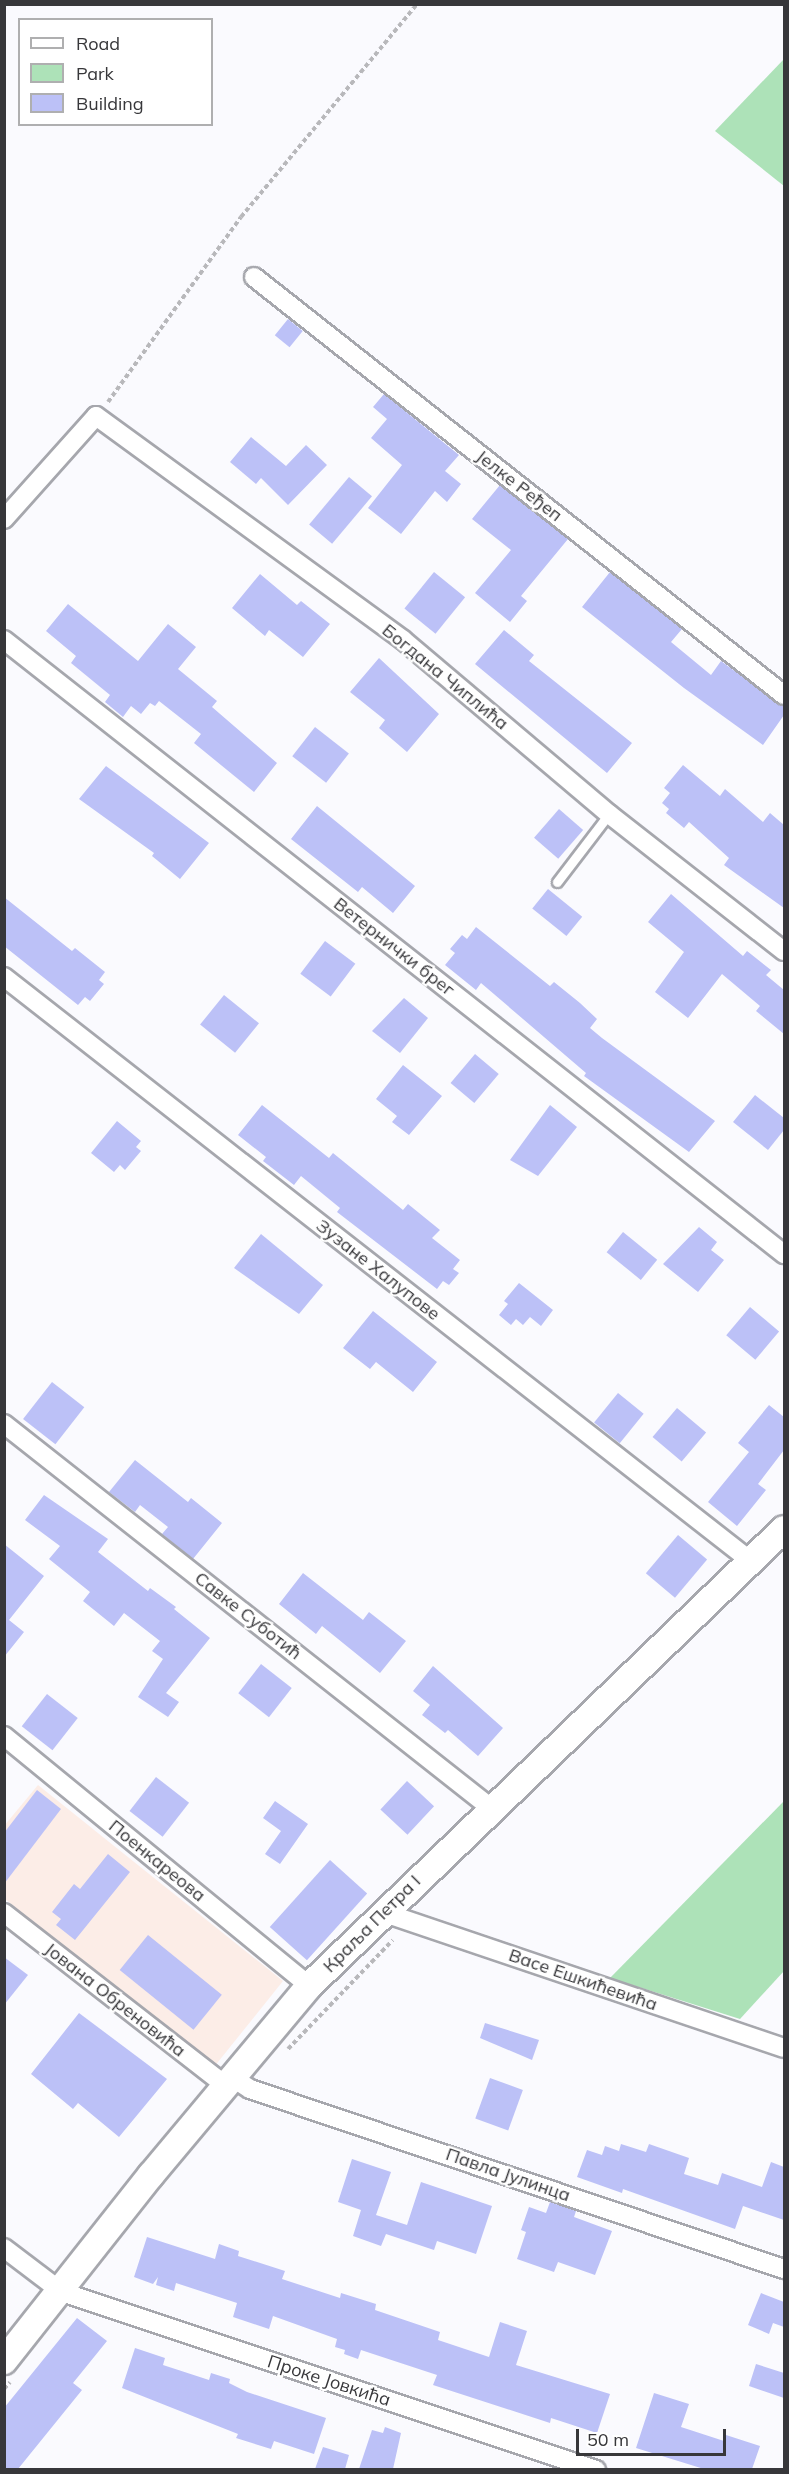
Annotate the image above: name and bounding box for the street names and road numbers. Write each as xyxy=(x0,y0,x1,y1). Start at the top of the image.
street label: Јелке Ређеп xyxy=(472,446,566,526)
street label: Богдана Чиплића xyxy=(378,620,512,734)
street label: Ветернички брег xyxy=(329,893,459,1001)
street label: Зузане Халупове xyxy=(312,1215,444,1325)
street label: Савке Суботић xyxy=(190,1568,306,1664)
street label: Поенкареова xyxy=(104,1815,210,1907)
street label: Краља Петра I xyxy=(319,1871,425,1977)
street label: Јована Обреновића xyxy=(40,1938,190,2062)
street label: Васе Ешкићевића xyxy=(506,1944,660,2016)
street label: Павла Јулинца xyxy=(443,2144,573,2206)
street label: Проке Јовкића xyxy=(265,2351,393,2411)

